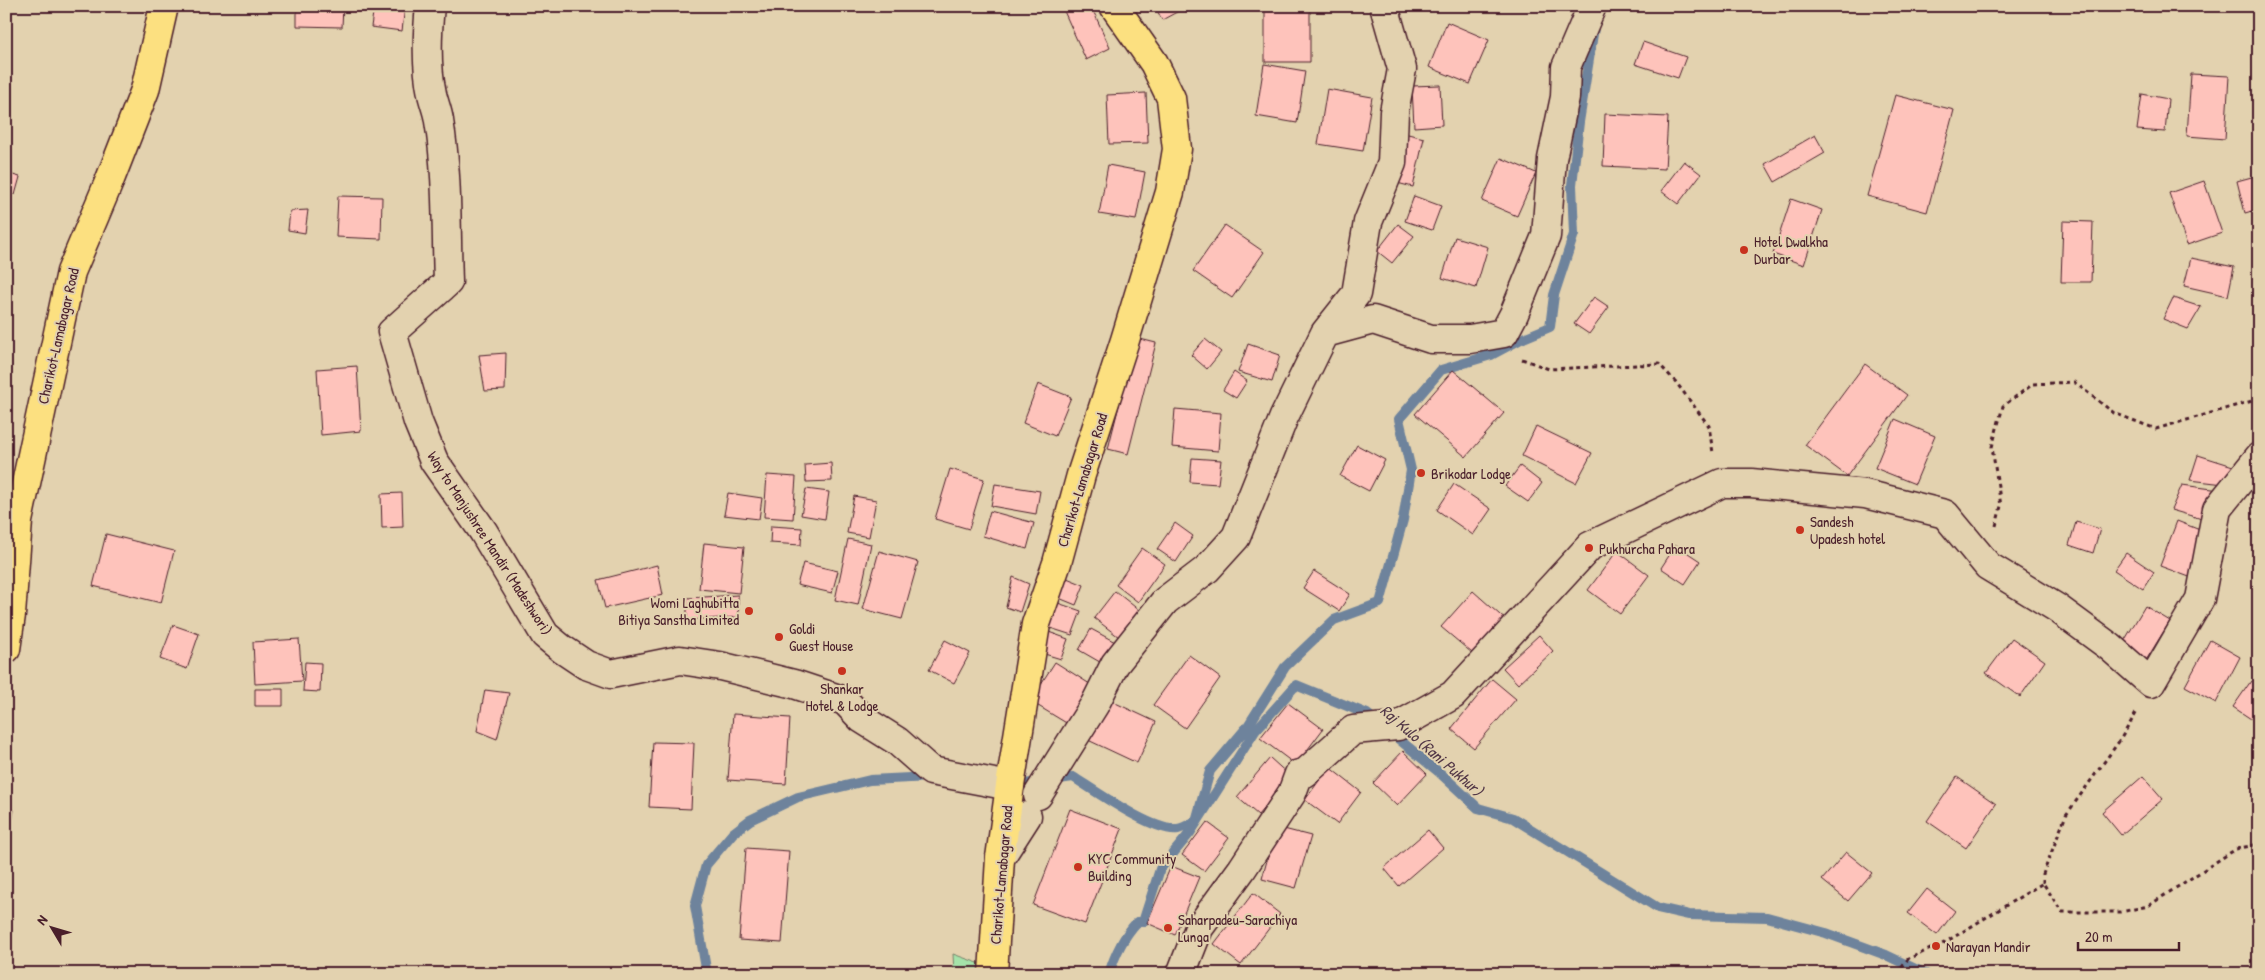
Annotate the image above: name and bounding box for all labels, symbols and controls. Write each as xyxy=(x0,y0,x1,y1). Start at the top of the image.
place label: Hotel Dwalkha Durbar xyxy=(1754,231,1828,269)
marker: Hotel Dwalkha Durbar xyxy=(1738,244,1750,256)
street label: Charikot-Lamabagar Road xyxy=(32,266,84,406)
street label: Charikot-Lamabagar Road xyxy=(1052,410,1112,550)
street label: Way to Manjushree Mandir (Madeshwori) xyxy=(423,447,557,639)
place label: Brikodar Lodge xyxy=(1431,463,1511,484)
marker: Brikodar Lodge xyxy=(1415,467,1427,479)
place label: Sandesh Upadesh hotel xyxy=(1810,511,1885,549)
marker: Sandesh Upadesh hotel xyxy=(1794,524,1806,536)
place label: Pukhurcha Pahara xyxy=(1599,538,1695,559)
marker: Pukhurcha Pahara xyxy=(1583,542,1595,554)
place label: Womi Laghubitta Bitiya Sanstha Limited xyxy=(618,592,739,630)
marker: Womi Laghubitta Bitiya Sanstha Limited xyxy=(743,605,755,617)
place label: Goldi Guest House xyxy=(789,618,853,656)
marker: Goldi Guest House xyxy=(773,631,785,643)
marker: Shankar Hotel & Lodge xyxy=(836,665,848,677)
place label: Shankar Hotel & Lodge xyxy=(805,678,879,716)
water label: Raj Kulo (Rani Pukhur) xyxy=(1376,699,1489,801)
street label: Charikot-Lamabagar Road xyxy=(984,805,1018,945)
place label: KYC Community Building xyxy=(1088,848,1176,886)
marker: KYC Community Building xyxy=(1072,861,1084,873)
north arrow xyxy=(28,902,78,952)
place label: Saharpadeu-Sarachiya Lunga xyxy=(1178,909,1297,947)
text: N xyxy=(32,910,51,928)
scale bar xyxy=(2078,920,2179,952)
marker: Saharpadeu-Sarachiya Lunga xyxy=(1162,922,1174,934)
text: 20 m xyxy=(2085,926,2112,947)
place label: Narayan Mandir xyxy=(1946,936,2031,957)
marker: Narayan Mandir xyxy=(1930,940,1942,952)

